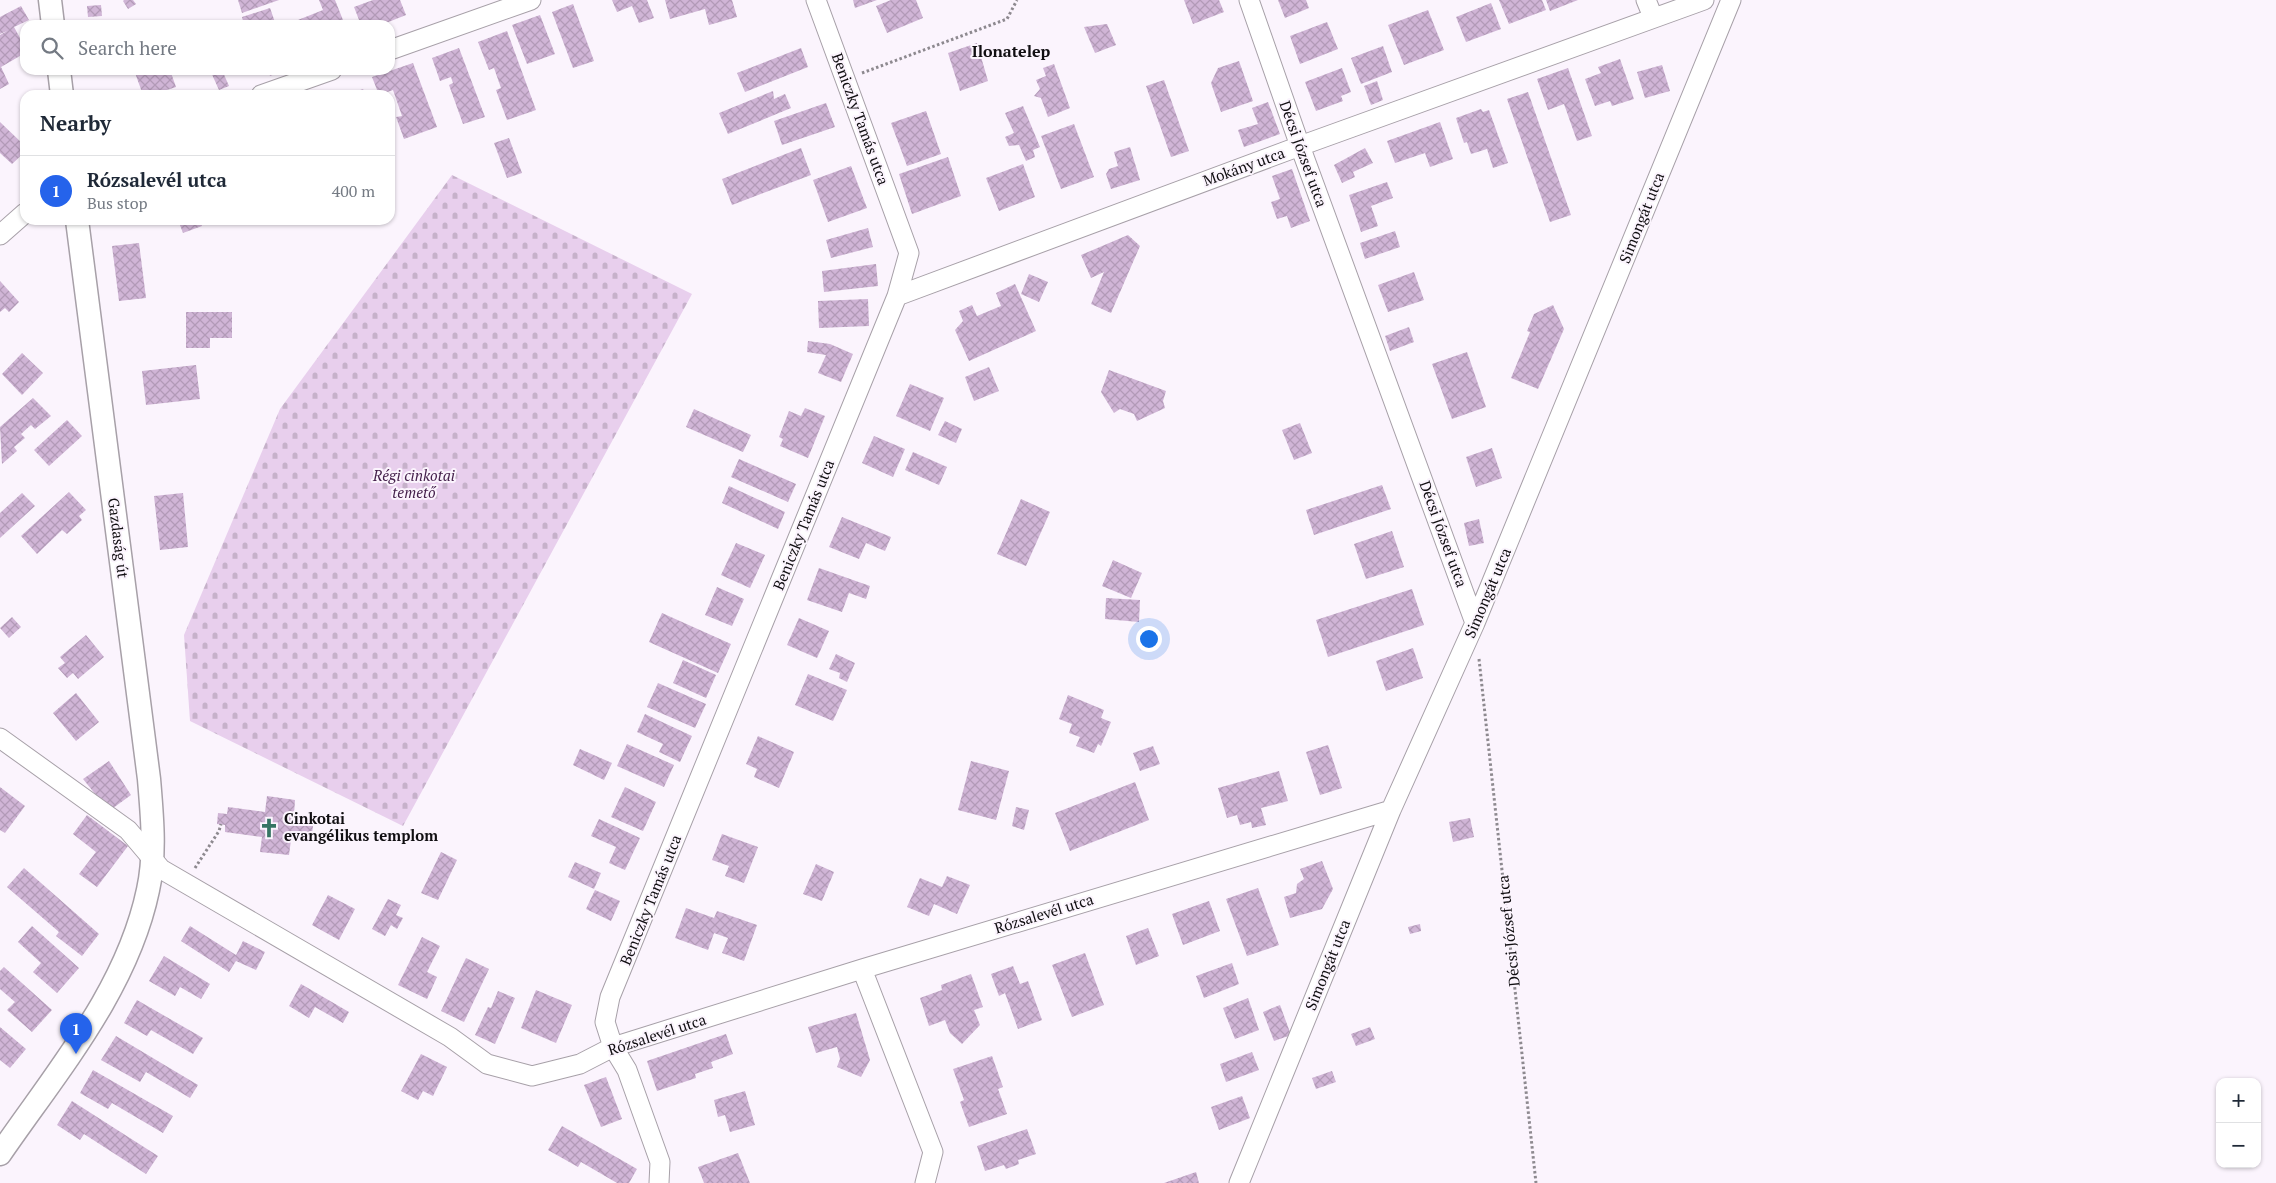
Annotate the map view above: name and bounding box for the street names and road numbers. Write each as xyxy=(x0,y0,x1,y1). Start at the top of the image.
street label: Beniczky Tamás utca xyxy=(828,50,894,188)
street label: Décsi József utca xyxy=(1275,98,1333,210)
street label: Mokány utca xyxy=(1200,142,1288,190)
street label: Simongát utca xyxy=(1614,169,1669,266)
street label: Beniczky Tamás utca xyxy=(768,456,839,593)
street label: Décsi József utca xyxy=(1415,478,1473,590)
street label: Gazdaság út xyxy=(104,497,134,580)
street label: Simongát utca xyxy=(1459,544,1515,641)
street label: Beniczky Tamás utca xyxy=(615,831,686,968)
street label: Décsi József utca xyxy=(1492,874,1524,988)
street label: Rózsalevél utca xyxy=(992,888,1096,938)
street label: Simongát utca xyxy=(1300,916,1355,1013)
street label: Rózsalevél utca xyxy=(605,1009,709,1059)

